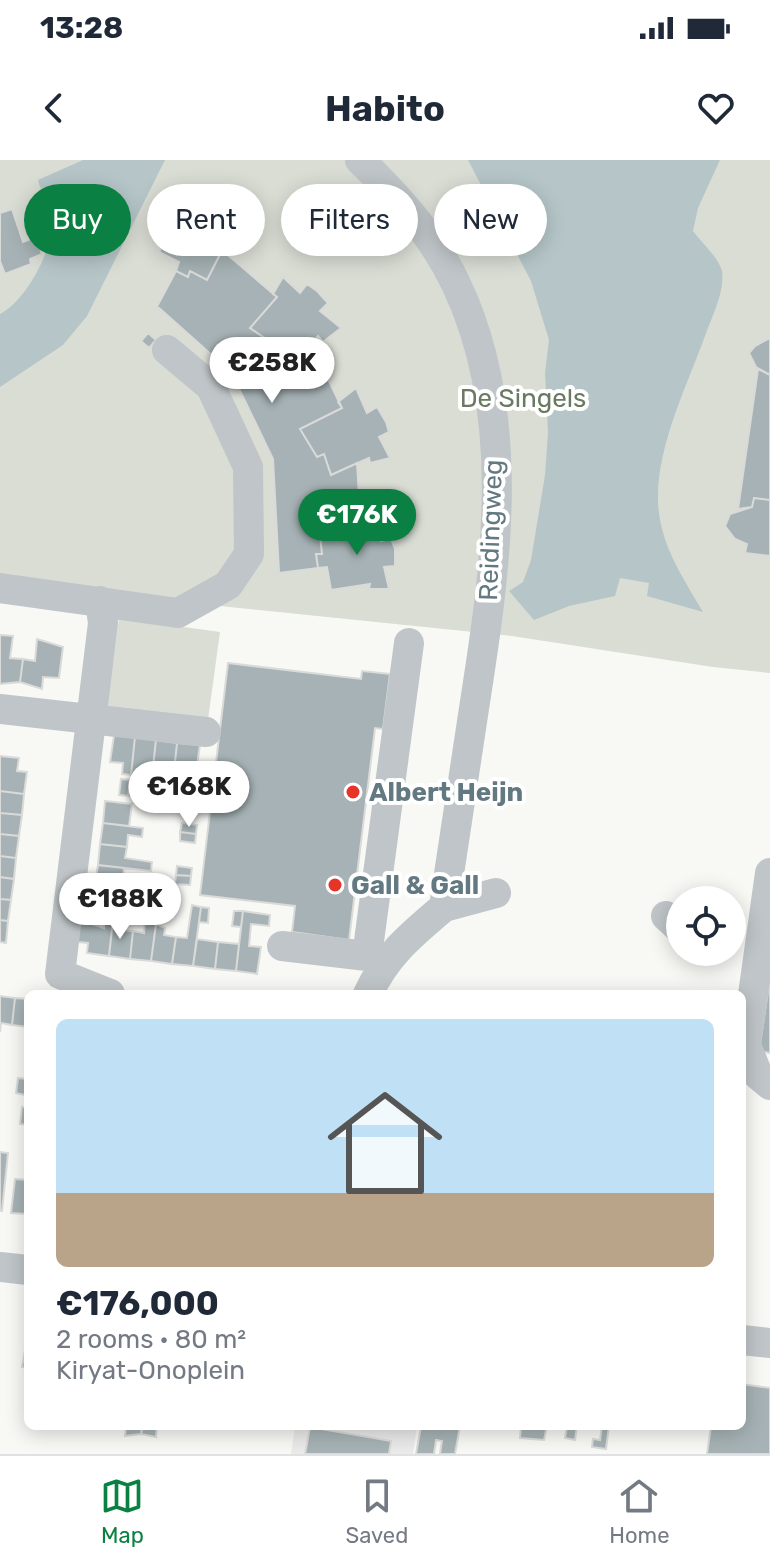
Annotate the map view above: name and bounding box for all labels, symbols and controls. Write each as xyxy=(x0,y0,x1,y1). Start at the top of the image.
text: 13:28 xyxy=(40,10,123,46)
icon: back xyxy=(32,86,76,130)
icon: heart xyxy=(694,86,738,130)
text: Habito xyxy=(325,87,445,130)
chip: Buy xyxy=(24,184,131,256)
chip: Rent xyxy=(147,184,265,256)
chip: Filters xyxy=(281,184,418,256)
chip: New xyxy=(434,184,547,256)
pin: €258K xyxy=(216,337,328,405)
text: €258K xyxy=(228,347,316,378)
park label: De Singels xyxy=(460,383,586,414)
street label: Reidingweg xyxy=(473,459,509,601)
pin: €176K xyxy=(301,489,413,557)
text: €176K xyxy=(316,499,398,530)
pin: €168K xyxy=(133,761,245,829)
text: €168K xyxy=(146,771,232,802)
place label: Albert Heijn xyxy=(369,777,523,808)
marker: Albert Heijn xyxy=(344,783,362,801)
place label: Gall & Gall xyxy=(351,870,479,901)
pin: €188K xyxy=(64,873,176,941)
marker: Gall & Gall xyxy=(326,876,344,894)
text: €188K xyxy=(77,883,163,914)
map controls xyxy=(666,886,746,966)
button: locate xyxy=(666,886,746,966)
icon: home xyxy=(313,1071,457,1215)
text: €176,000 xyxy=(56,1283,219,1324)
text: 2 rooms · 80 m² xyxy=(56,1324,246,1355)
text: Kiryat-Onoplein xyxy=(56,1355,245,1386)
tab: Map xyxy=(100,1474,144,1549)
tab: Saved xyxy=(345,1474,408,1549)
tab: Home xyxy=(609,1474,669,1549)

